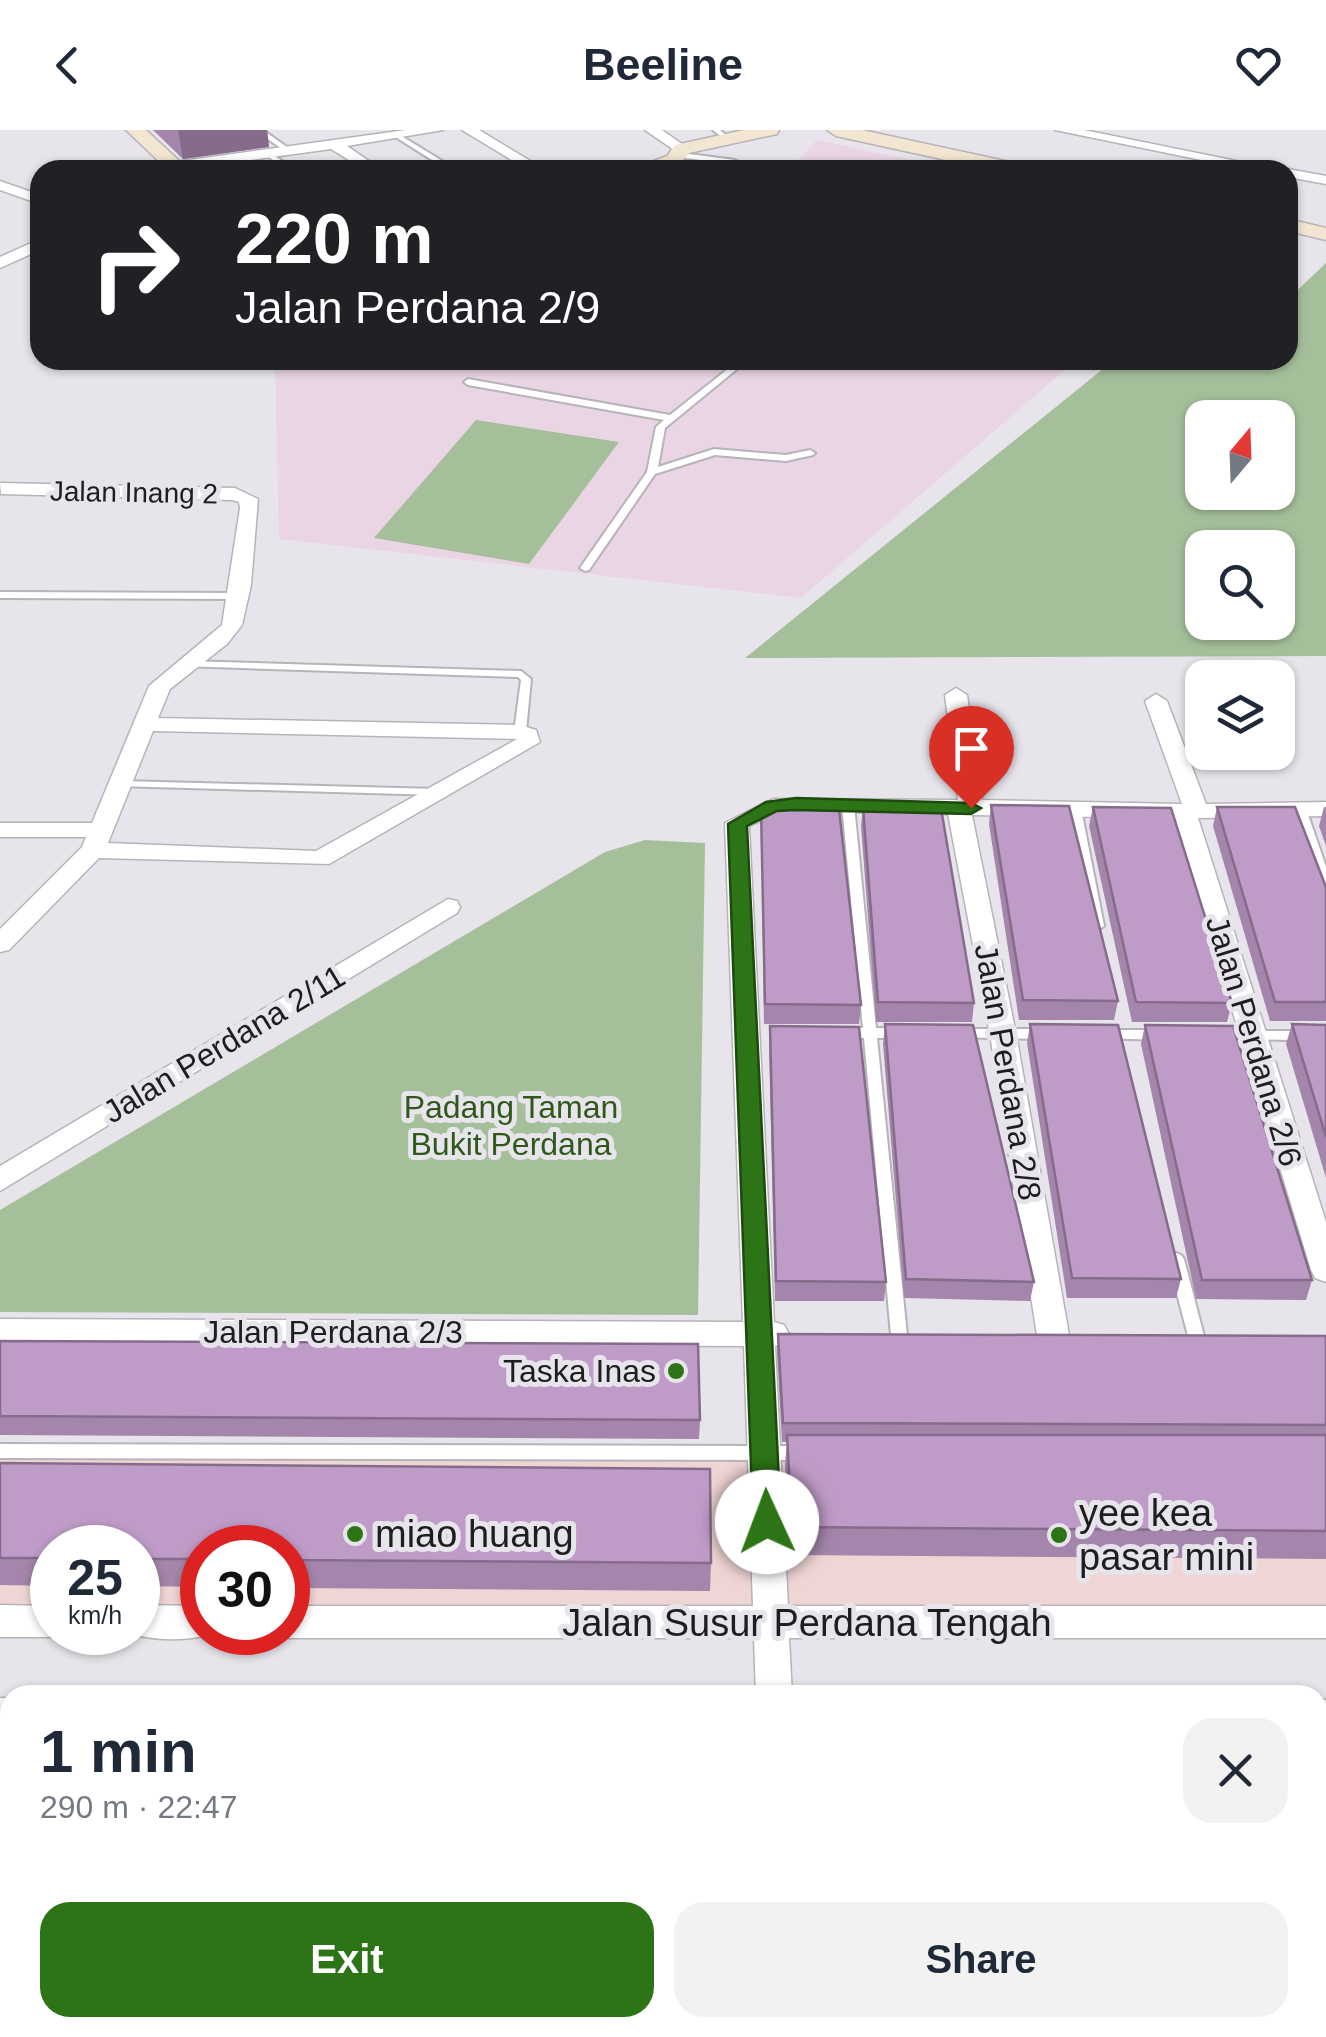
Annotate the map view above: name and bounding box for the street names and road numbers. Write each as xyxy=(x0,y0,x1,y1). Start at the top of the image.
street label: Jalan Inang 2 xyxy=(50,476,218,509)
street label: Jalan Perdana 2/6 xyxy=(1199,912,1309,1170)
street label: Jalan Perdana 2/8 xyxy=(968,941,1048,1203)
street label: Jalan Perdana 2/11 xyxy=(97,958,351,1130)
street label: Jalan Perdana 2/3 xyxy=(203,1314,463,1350)
street label: Jalan Susur Perdana Tengah xyxy=(562,1602,1052,1644)

